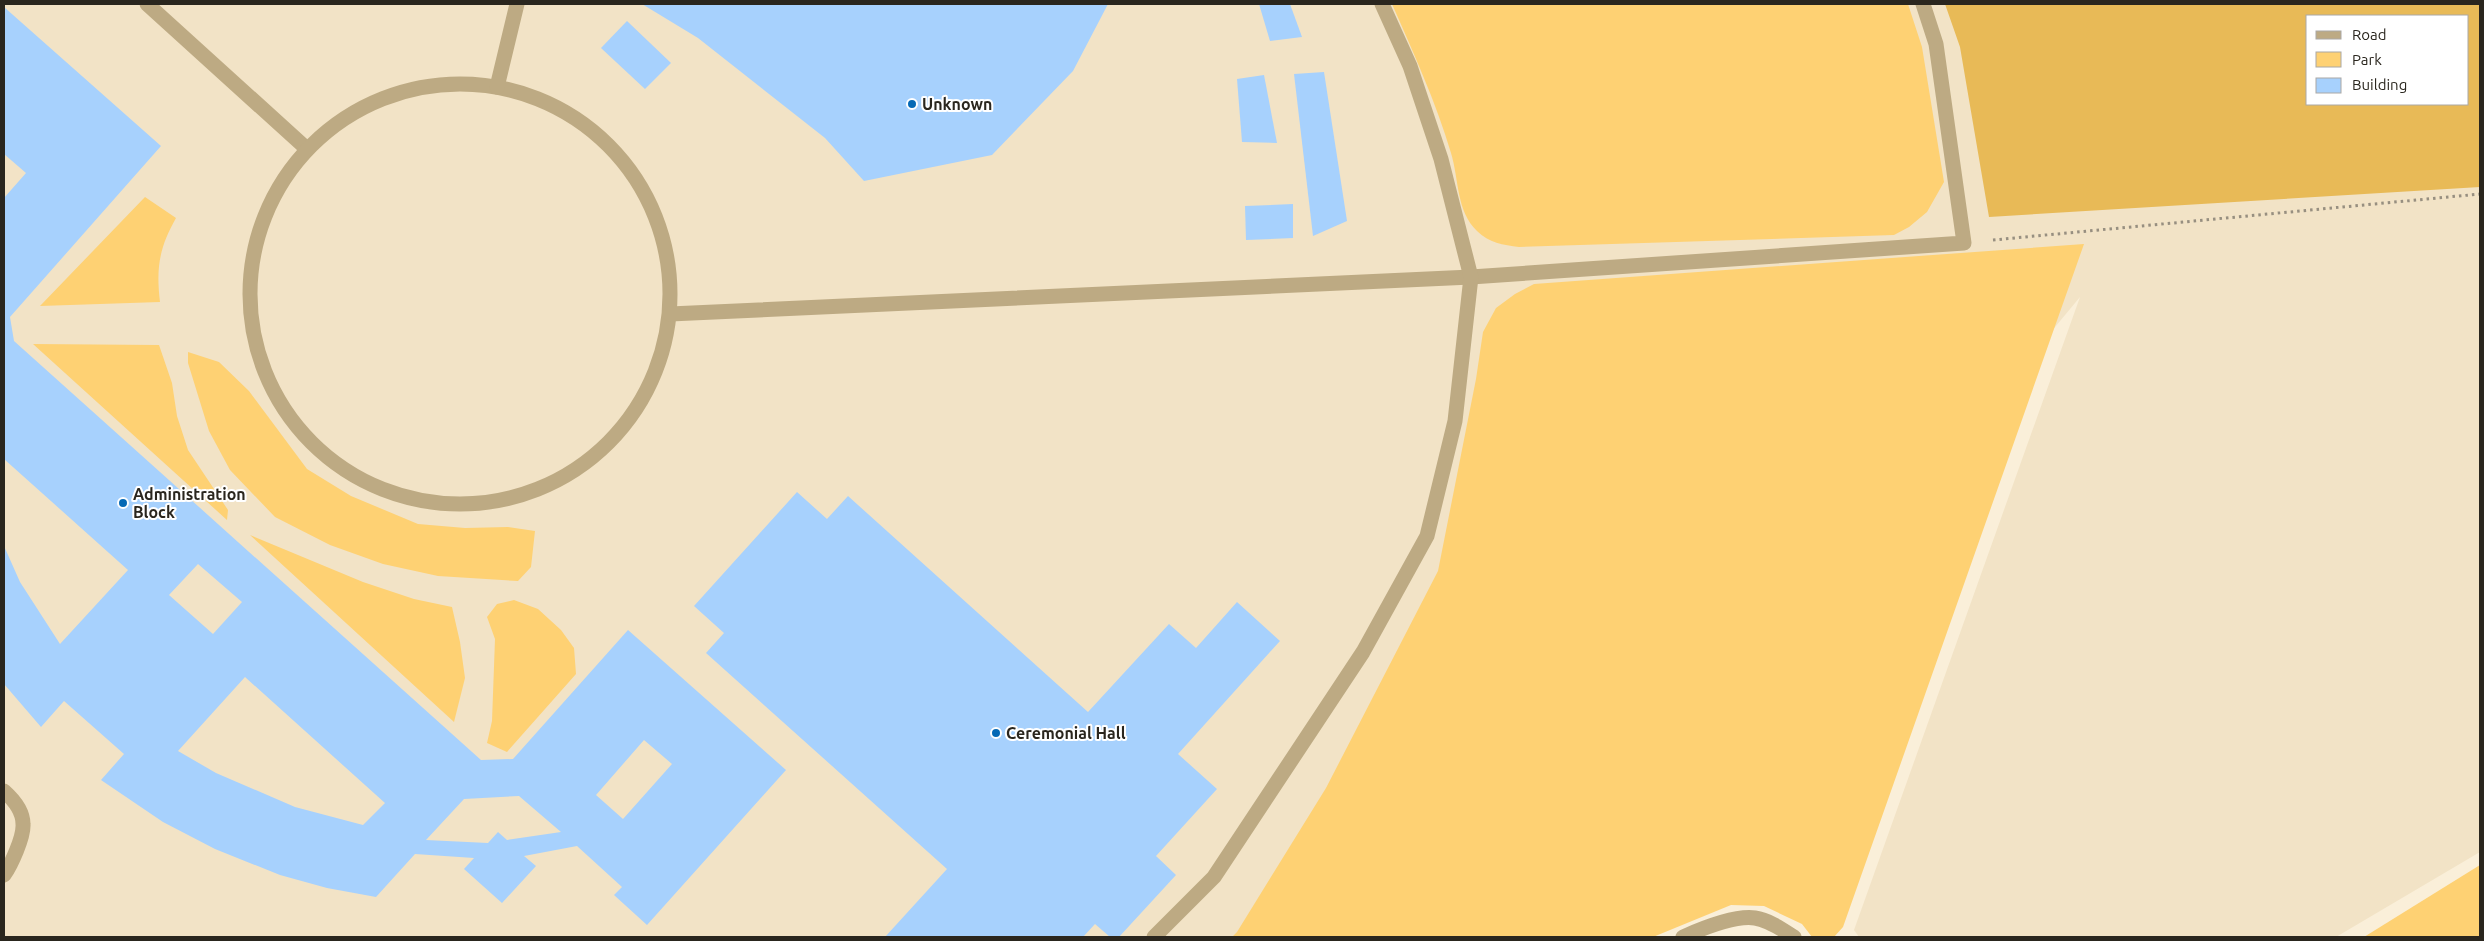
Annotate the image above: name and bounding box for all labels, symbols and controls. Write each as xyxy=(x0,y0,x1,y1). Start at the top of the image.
legend xyxy=(2306,15,2469,105)
text: Road xyxy=(2352,26,2387,43)
text: Park xyxy=(2352,51,2382,68)
text: Building xyxy=(2352,76,2407,93)
place label: Unknown xyxy=(922,95,992,113)
marker: Unknown xyxy=(906,98,918,110)
place label: Administration Block xyxy=(133,485,246,521)
marker: Administration Block xyxy=(117,497,129,509)
place label: Ceremonial Hall xyxy=(1006,724,1126,742)
marker: Ceremonial Hall xyxy=(990,727,1002,739)

